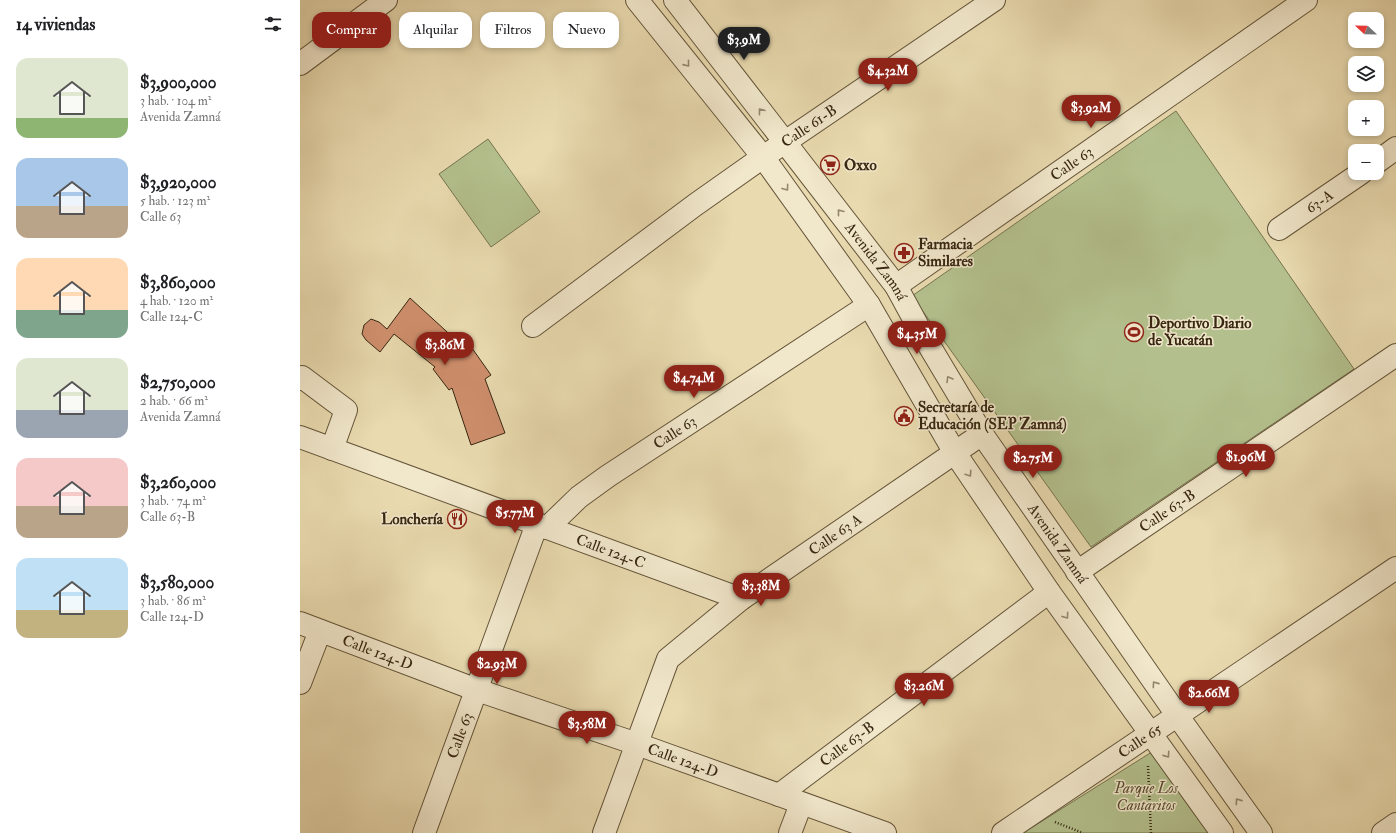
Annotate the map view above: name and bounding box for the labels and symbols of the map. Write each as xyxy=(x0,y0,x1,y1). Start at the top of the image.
north arrow xyxy=(1348,12,1384,48)
pin: $3.9M xyxy=(716,27,772,61)
pin: $4.32M xyxy=(855,58,921,92)
one-way arrow xyxy=(683,59,690,66)
pin: $3.92M xyxy=(1058,95,1124,129)
street label: Calle 61-B xyxy=(777,100,840,151)
one-way arrow xyxy=(759,108,766,115)
street label: Calle 63 xyxy=(1047,142,1096,185)
supermarket icon: Oxxo xyxy=(819,154,841,176)
place label: Oxxo xyxy=(844,156,877,175)
one-way arrow xyxy=(781,184,789,191)
street label: 63-A xyxy=(1302,185,1337,217)
one-way arrow xyxy=(837,210,844,217)
street label: Avenida Zamná xyxy=(840,218,912,305)
place label: Farmacia Similares xyxy=(918,235,974,271)
pharmacy icon: Farmacia Similares xyxy=(893,242,915,264)
place label: Deportivo Diario de Yucatán xyxy=(1148,314,1252,350)
pin: $4.35M xyxy=(884,321,950,355)
sports icon: Deportivo Diario de Yucatán xyxy=(1123,321,1145,343)
pin: $3.86M xyxy=(412,332,478,366)
pin: $4.74M xyxy=(661,365,727,399)
one-way arrow xyxy=(946,376,954,383)
place label: Secretaría de Educación (SEP Zamná) xyxy=(918,398,1067,434)
public building icon: Secretaría de Educación (SEP Zamná) xyxy=(893,405,915,427)
street label: Calle 63 xyxy=(650,411,700,453)
pin: $1.96M xyxy=(1213,444,1279,478)
pin: $2.75M xyxy=(1000,445,1066,479)
one-way arrow xyxy=(964,470,971,477)
street label: Calle 63-B xyxy=(1135,485,1199,536)
street label: Avenida Zamná xyxy=(1023,499,1093,588)
pin: $5.77M xyxy=(482,500,548,534)
restaurant icon: Lonchería xyxy=(446,508,468,530)
street label: Calle 63 A xyxy=(805,509,866,559)
place label: Lonchería xyxy=(381,510,444,529)
street label: Calle 124-C xyxy=(573,530,648,573)
pin: $3.38M xyxy=(728,573,794,607)
one-way arrow xyxy=(1061,612,1069,619)
street label: Calle 124-D xyxy=(340,630,416,674)
pin: $2.93M xyxy=(464,651,530,685)
pin: $3.26M xyxy=(891,673,957,707)
pin: $2.66M xyxy=(1176,680,1242,714)
one-way arrow xyxy=(1153,681,1160,688)
street label: Calle 63 xyxy=(443,710,477,761)
pin: $3.58M xyxy=(554,711,620,745)
street label: Calle 63-B xyxy=(816,717,878,771)
street label: Calle 65 xyxy=(1114,719,1166,762)
street label: Calle 124-D xyxy=(645,739,721,782)
one-way arrow xyxy=(1162,751,1169,758)
park label: Parque Los Cantaritos xyxy=(1113,779,1179,815)
one-way arrow xyxy=(1236,799,1243,806)

